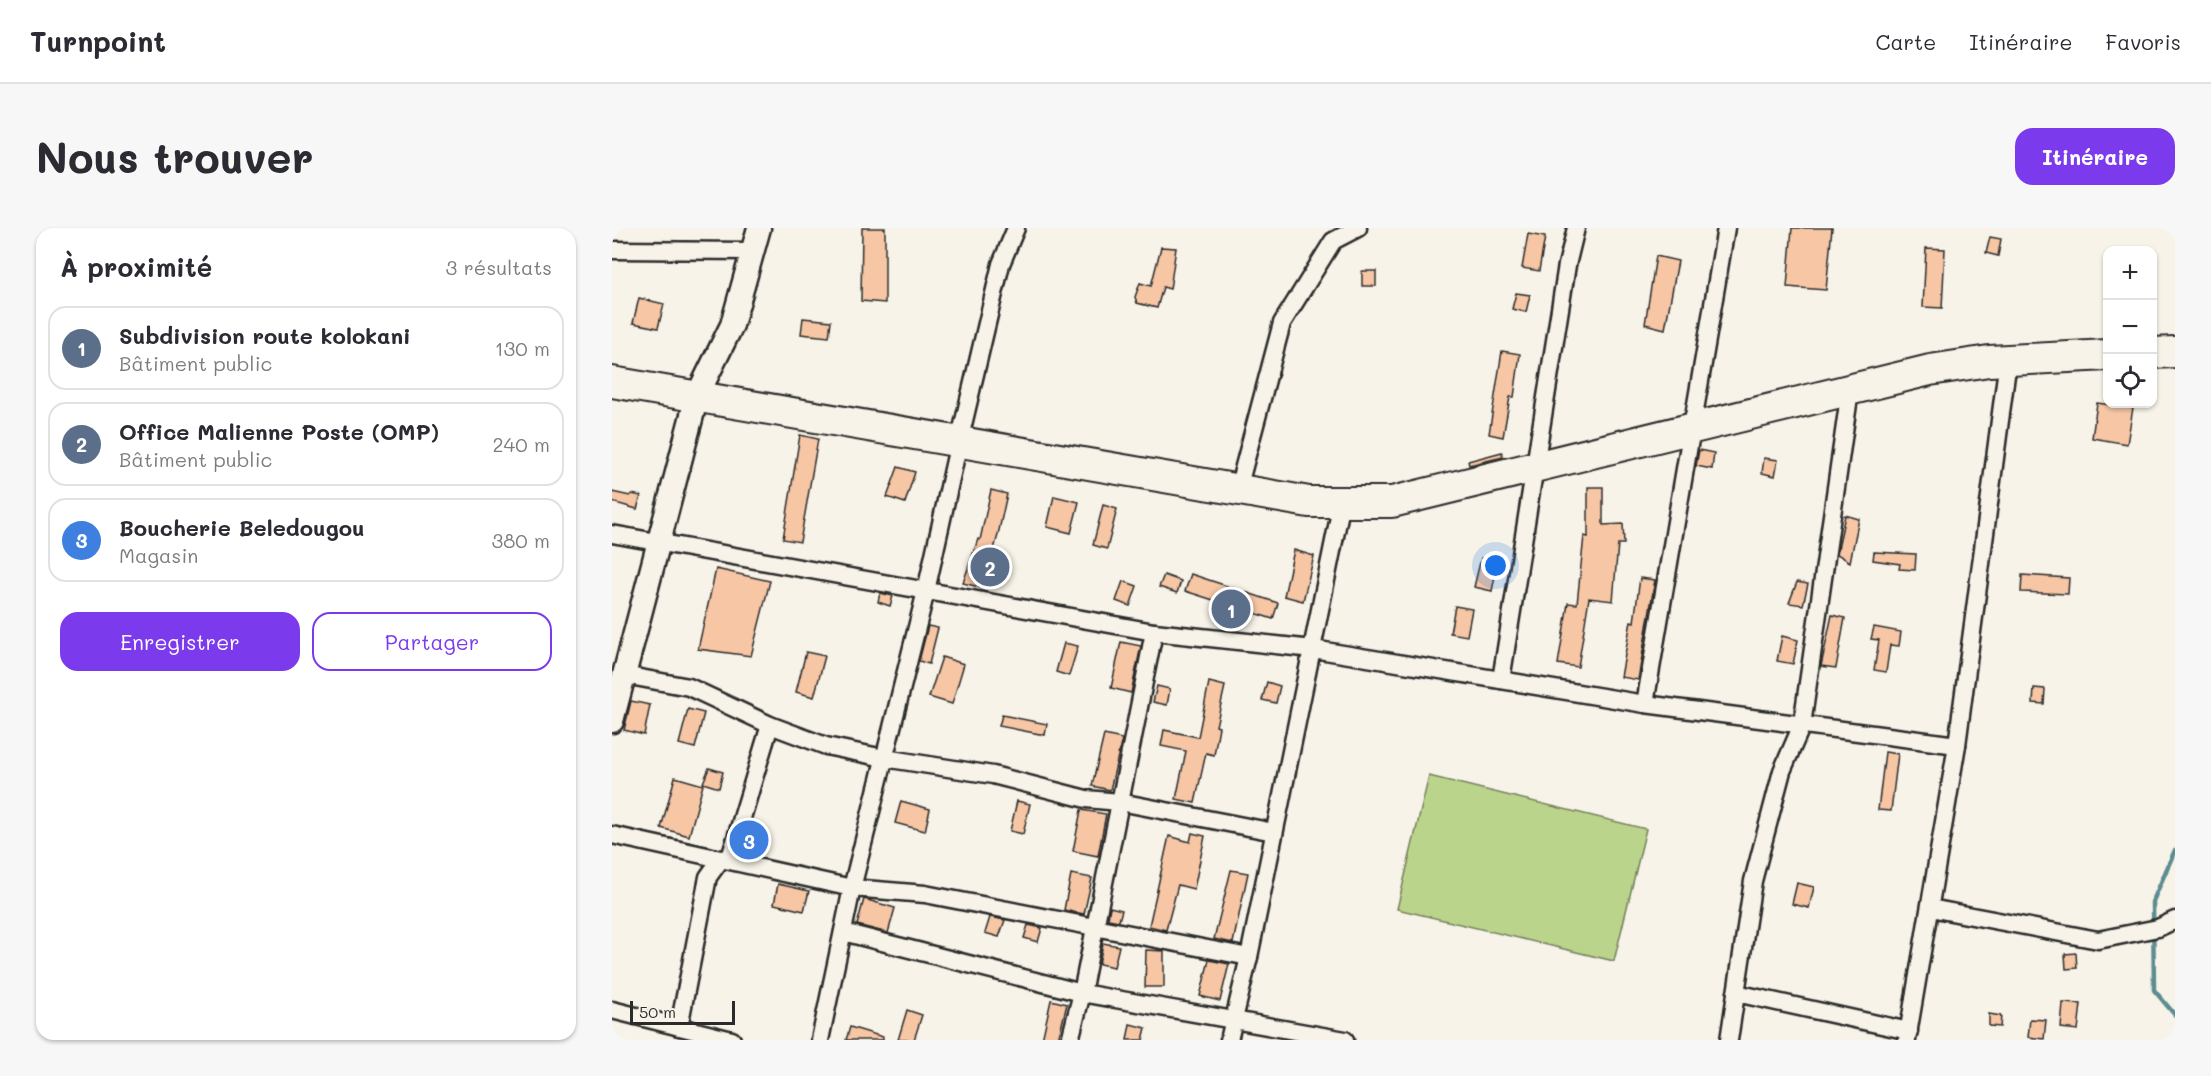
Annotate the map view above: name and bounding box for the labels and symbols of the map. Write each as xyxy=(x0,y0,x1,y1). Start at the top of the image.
pin: 2 xyxy=(970,544,1010,590)
your location xyxy=(1481,551,1510,580)
pin: 1 xyxy=(1212,586,1250,632)
pin: 3 xyxy=(730,818,768,862)
scale bar xyxy=(630,998,735,1026)

